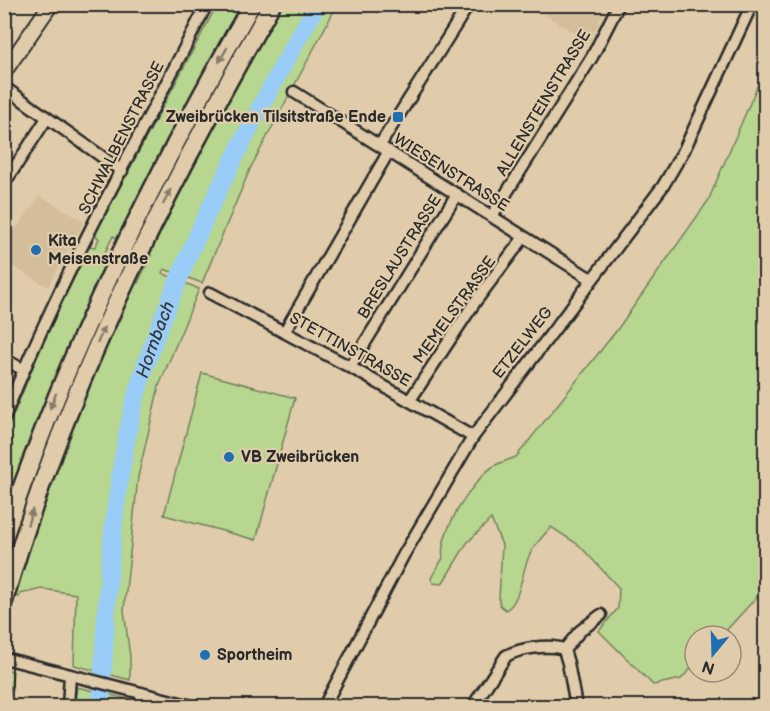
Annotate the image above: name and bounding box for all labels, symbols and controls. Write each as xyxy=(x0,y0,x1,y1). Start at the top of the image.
street label: ALLENSTEINSTRASSE xyxy=(493,26,595,180)
one-way arrow xyxy=(218,47,228,64)
street label: SCHWALBENSTRASSE xyxy=(75,58,169,218)
place label: Zweibrücken Tilsitstraße Ende xyxy=(166,108,386,127)
marker: Zweibrücken Tilsitstraße Ende xyxy=(391,110,405,124)
street label: WIESENSTRASSE xyxy=(390,130,512,216)
one-way arrow xyxy=(161,188,171,206)
street label: BRESLAUSTRASSE xyxy=(354,191,446,323)
place label: Kita Meisenstraße xyxy=(48,232,148,269)
marker: Kita Meisenstraße xyxy=(29,243,43,257)
street label: MEMELSTRASSE xyxy=(410,253,500,367)
water label: Hornbach xyxy=(132,298,179,381)
street label: ETZELWEG xyxy=(489,303,557,383)
street label: STETTINSTRASSE xyxy=(286,309,414,391)
one-way arrow xyxy=(96,327,105,344)
one-way arrow xyxy=(48,392,58,410)
place label: VB Zweibrücken xyxy=(241,448,359,467)
marker: VB Zweibrücken xyxy=(222,450,236,464)
one-way arrow xyxy=(26,508,35,526)
north arrow xyxy=(683,624,743,684)
place label: Sportheim xyxy=(217,646,293,665)
marker: Sportheim xyxy=(198,648,212,662)
text: N xyxy=(700,656,717,678)

